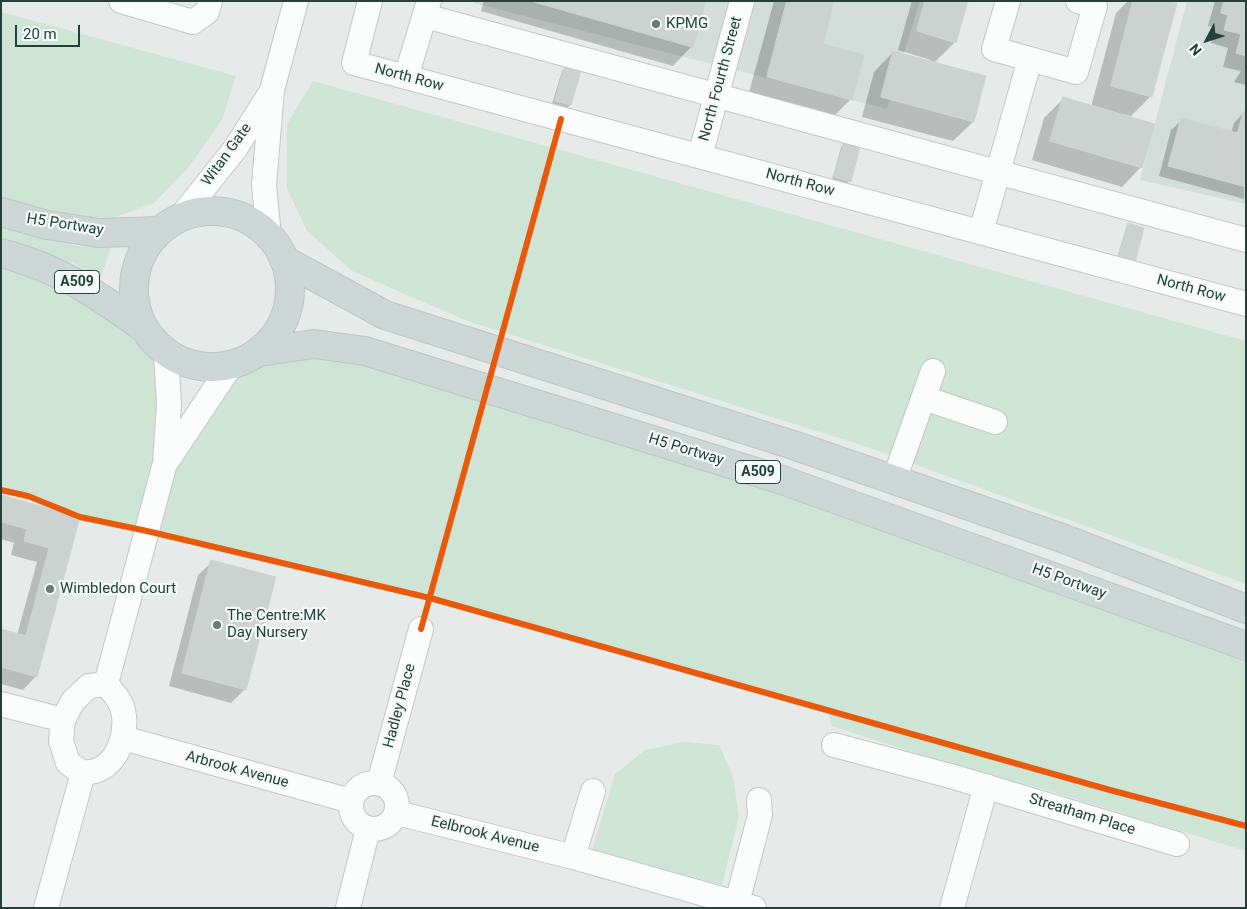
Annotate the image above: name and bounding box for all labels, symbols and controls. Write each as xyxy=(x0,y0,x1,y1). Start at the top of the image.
scale bar xyxy=(18,15,82,47)
place label: KPMG xyxy=(666,15,708,33)
street label: North Fourth Street xyxy=(696,15,746,143)
north arrow xyxy=(1182,15,1232,65)
marker: KPMG xyxy=(650,18,662,30)
text: 20 m xyxy=(23,25,57,43)
text: N xyxy=(1186,41,1205,59)
street label: North Row xyxy=(373,60,445,96)
street label: Witan Gate xyxy=(198,120,256,190)
street label: North Row xyxy=(764,165,836,201)
street label: H5 Portway xyxy=(25,210,105,240)
road number: A509 xyxy=(54,270,100,294)
street label: North Row xyxy=(1155,271,1227,307)
street label: H5 Portway xyxy=(646,430,726,470)
road number: A509 xyxy=(736,461,780,484)
street label: H5 Portway xyxy=(1029,560,1109,604)
place label: Wimbledon Court xyxy=(60,580,176,598)
marker: Wimbledon Court xyxy=(44,583,56,595)
place label: The Centre:MK Day Nursery xyxy=(227,607,326,642)
marker: The Centre:MK Day Nursery xyxy=(211,619,223,631)
street label: Hadley Place xyxy=(380,662,420,750)
street label: Arbrook Avenue xyxy=(184,748,290,792)
street label: Streatham Place xyxy=(1027,790,1137,840)
street label: Eelbrook Avenue xyxy=(429,813,541,857)

